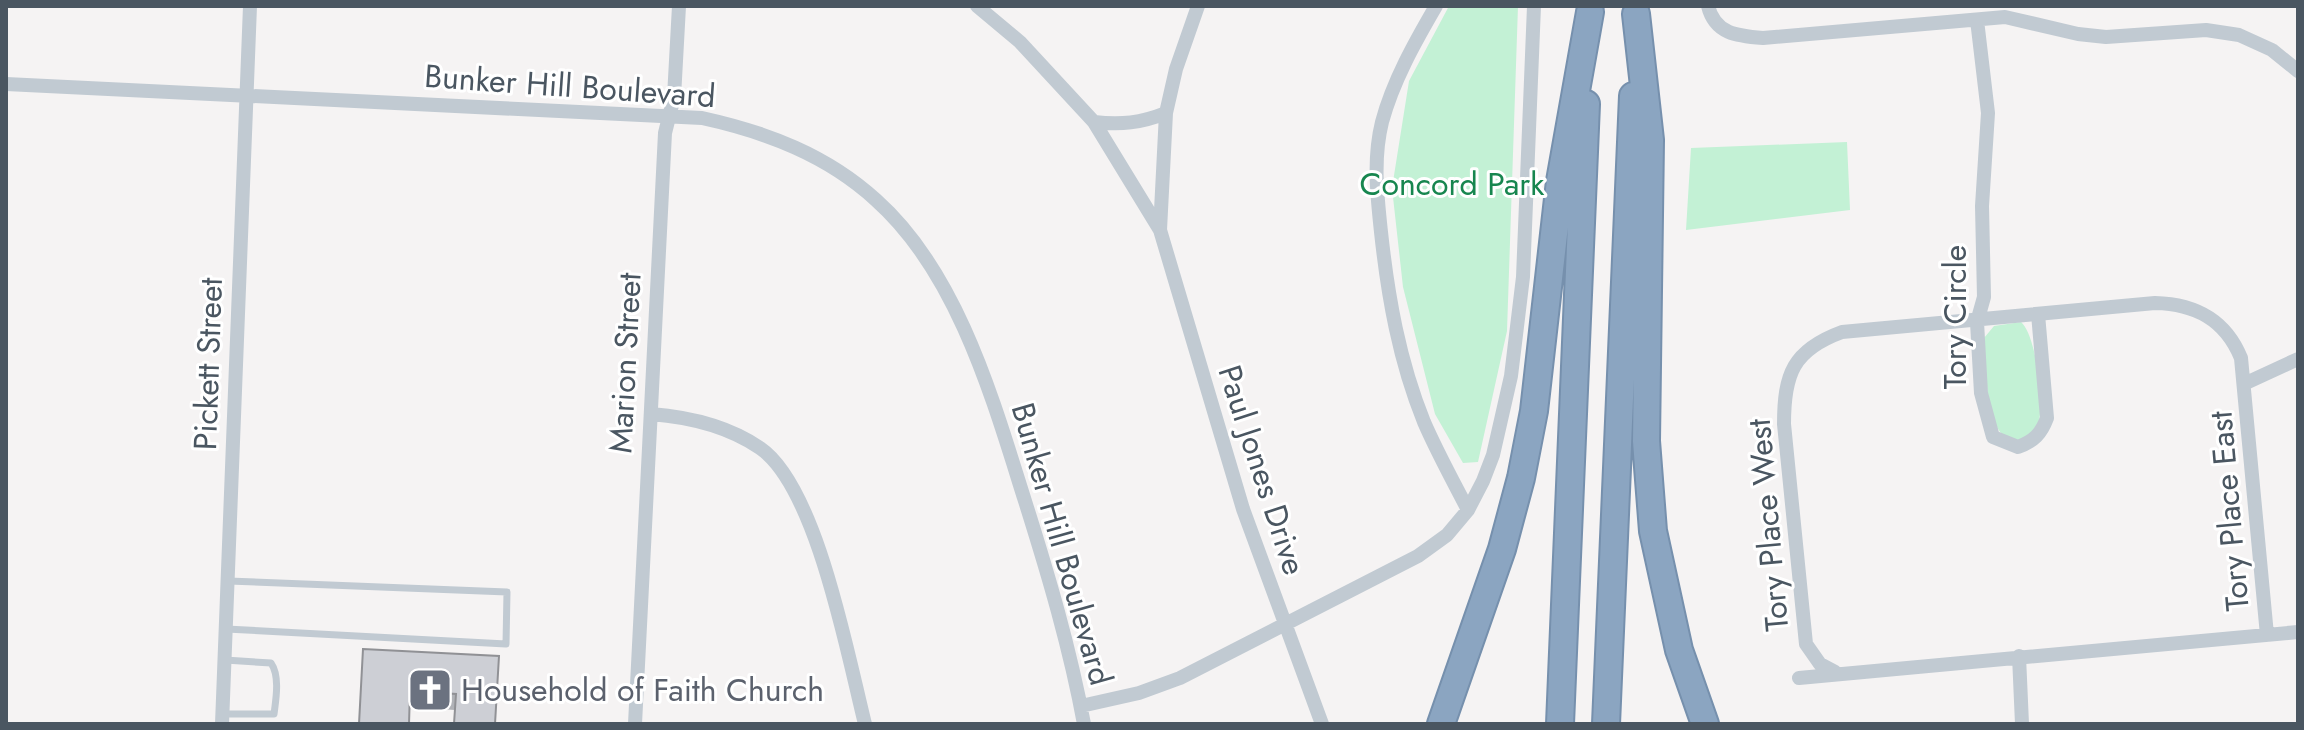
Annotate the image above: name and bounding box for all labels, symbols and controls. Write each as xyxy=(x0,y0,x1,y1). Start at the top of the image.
street label: Bunker Hill Boulevard xyxy=(423,53,717,119)
park label: Concord Park xyxy=(1360,161,1545,207)
street label: Tory Circle xyxy=(1932,245,1978,389)
street label: Marion Street xyxy=(597,271,653,455)
street label: Pickett Street xyxy=(182,277,234,451)
street label: Paul Jones Drive xyxy=(1206,359,1318,581)
street label: Bunker Hill Boulevard xyxy=(1000,397,1124,691)
street label: Tory Place East xyxy=(2197,409,2261,613)
street label: Tory Place West xyxy=(1736,417,1800,633)
church icon: Household of Faith Church xyxy=(406,666,454,714)
place label: Household of Faith Church xyxy=(461,667,824,713)

